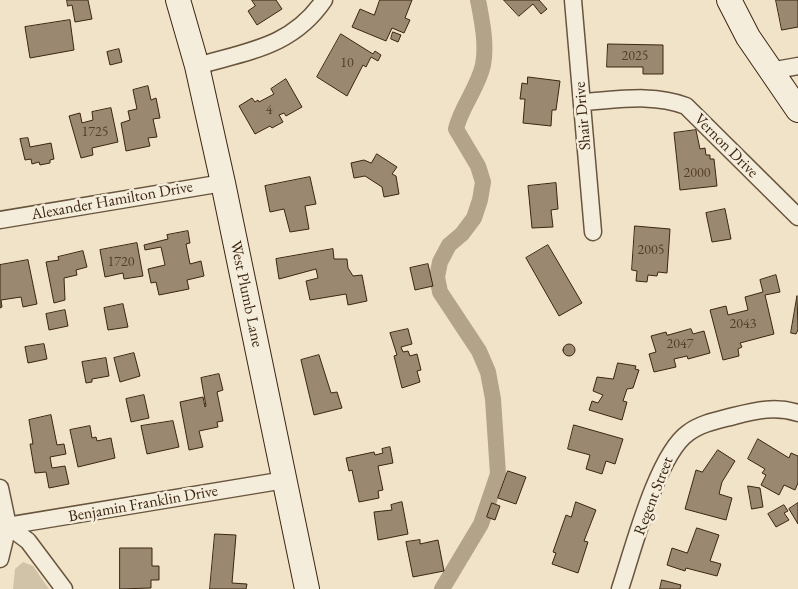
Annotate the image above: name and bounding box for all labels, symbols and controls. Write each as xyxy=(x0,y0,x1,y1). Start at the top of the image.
house number: 2025 xyxy=(622,48,648,64)
house number: 10 xyxy=(340,55,354,71)
street label: Shair Drive xyxy=(570,81,596,151)
house number: 4 xyxy=(266,102,272,118)
street label: Vernon Drive xyxy=(690,110,762,182)
house number: 1725 xyxy=(82,124,108,140)
house number: 2000 xyxy=(684,165,710,181)
street label: Alexander Hamilton Drive xyxy=(30,177,194,225)
street label: West Plumb Lane xyxy=(225,239,267,349)
house number: 2005 xyxy=(638,242,664,258)
house number: 1720 xyxy=(108,254,134,270)
house number: 2043 xyxy=(730,316,756,332)
house number: 2047 xyxy=(667,336,693,352)
street label: Regent Street xyxy=(630,454,678,538)
street label: Benjamin Franklin Drive xyxy=(67,481,219,527)

